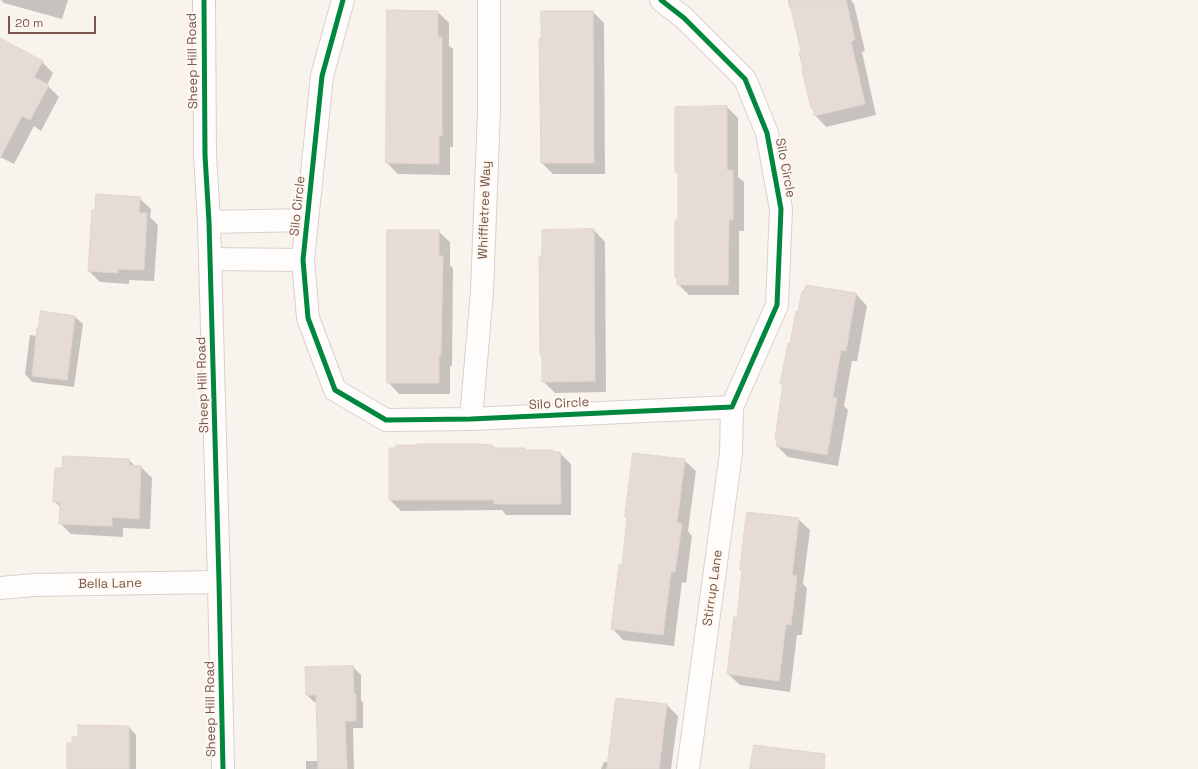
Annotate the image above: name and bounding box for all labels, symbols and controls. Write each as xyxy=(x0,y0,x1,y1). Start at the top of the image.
scale bar xyxy=(10,8,98,34)
street label: Sheep Hill Road xyxy=(184,13,202,109)
text: 20 m xyxy=(15,15,43,31)
street label: Silo Circle xyxy=(772,137,798,199)
street label: Whiffletree Way xyxy=(475,160,495,260)
street label: Silo Circle xyxy=(287,175,309,237)
street label: Sheep Hill Road xyxy=(194,337,212,433)
street label: Silo Circle xyxy=(528,395,590,413)
street label: Stirrup Lane xyxy=(700,549,726,627)
street label: Bella Lane xyxy=(78,576,142,592)
street label: Sheep Hill Road xyxy=(202,661,220,757)

